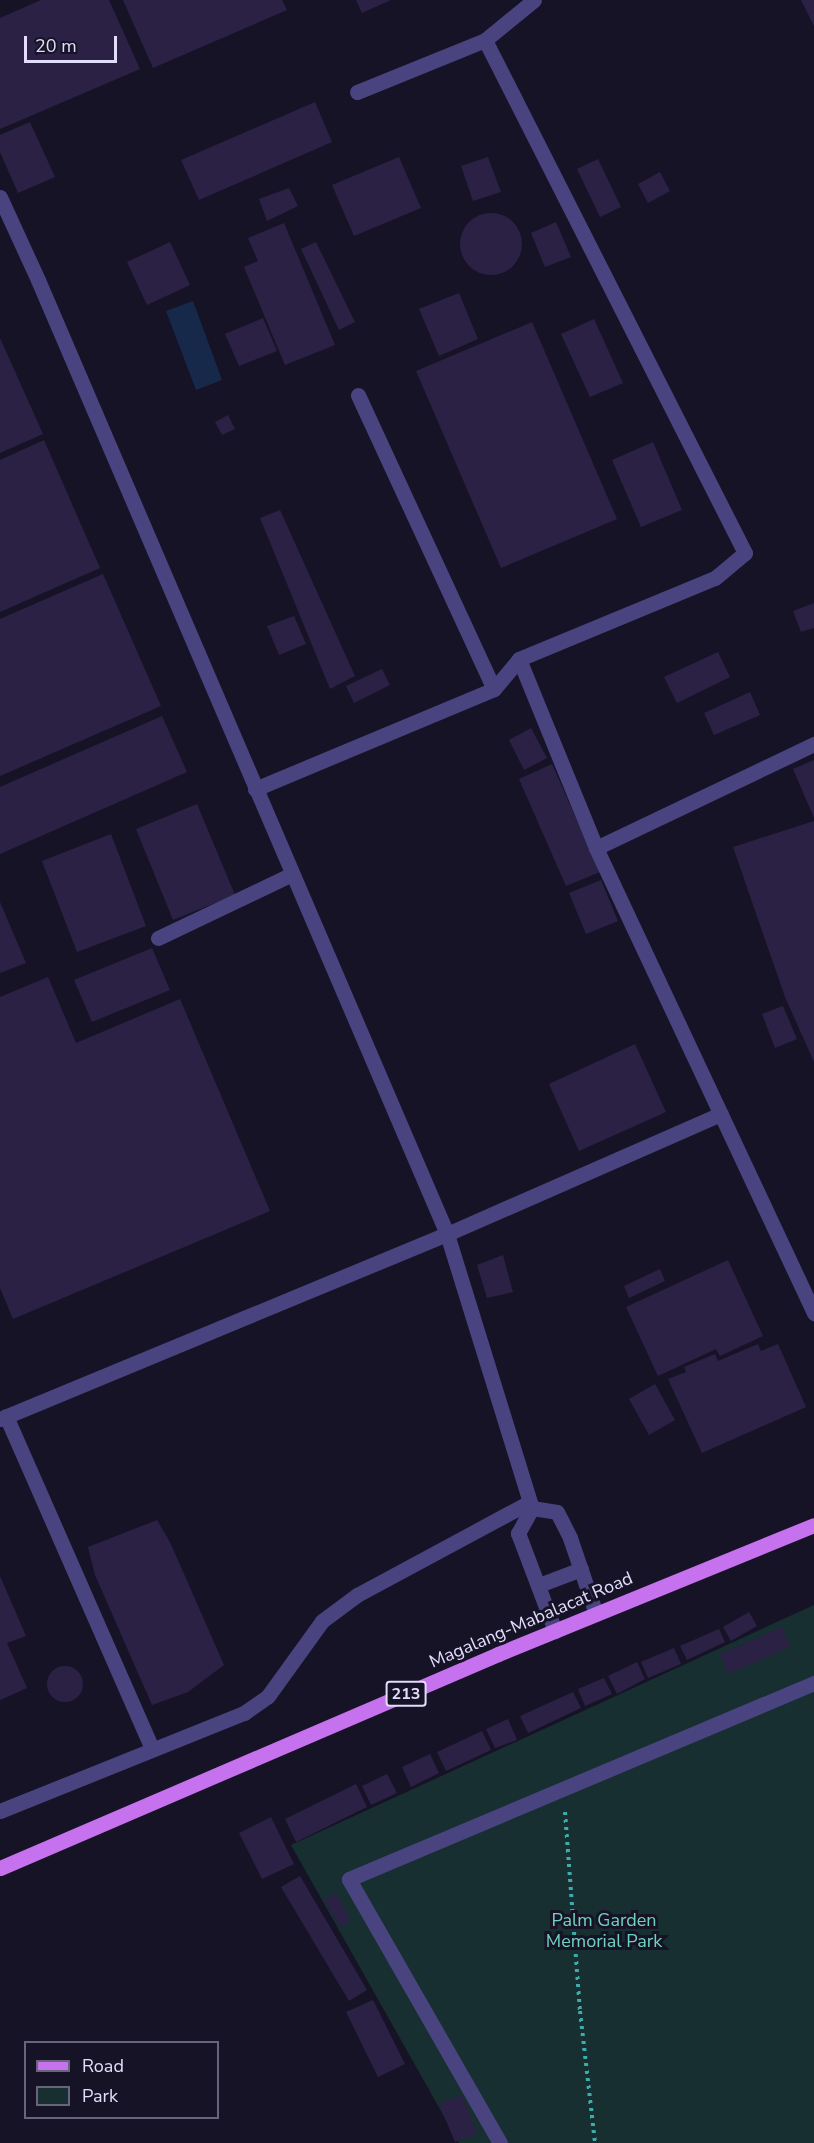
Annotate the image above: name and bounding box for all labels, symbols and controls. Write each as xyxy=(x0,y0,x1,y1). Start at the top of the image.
scale bar xyxy=(27,24,120,62)
text: 20 m xyxy=(35,34,77,58)
street label: Magalang-Mabalacat Road xyxy=(426,1567,636,1673)
road number: 213 xyxy=(385,1681,427,1707)
park label: Palm Garden Memorial Park xyxy=(546,1910,662,1952)
legend xyxy=(24,2041,219,2119)
text: Road xyxy=(82,2054,124,2078)
text: Park xyxy=(82,2084,118,2108)

